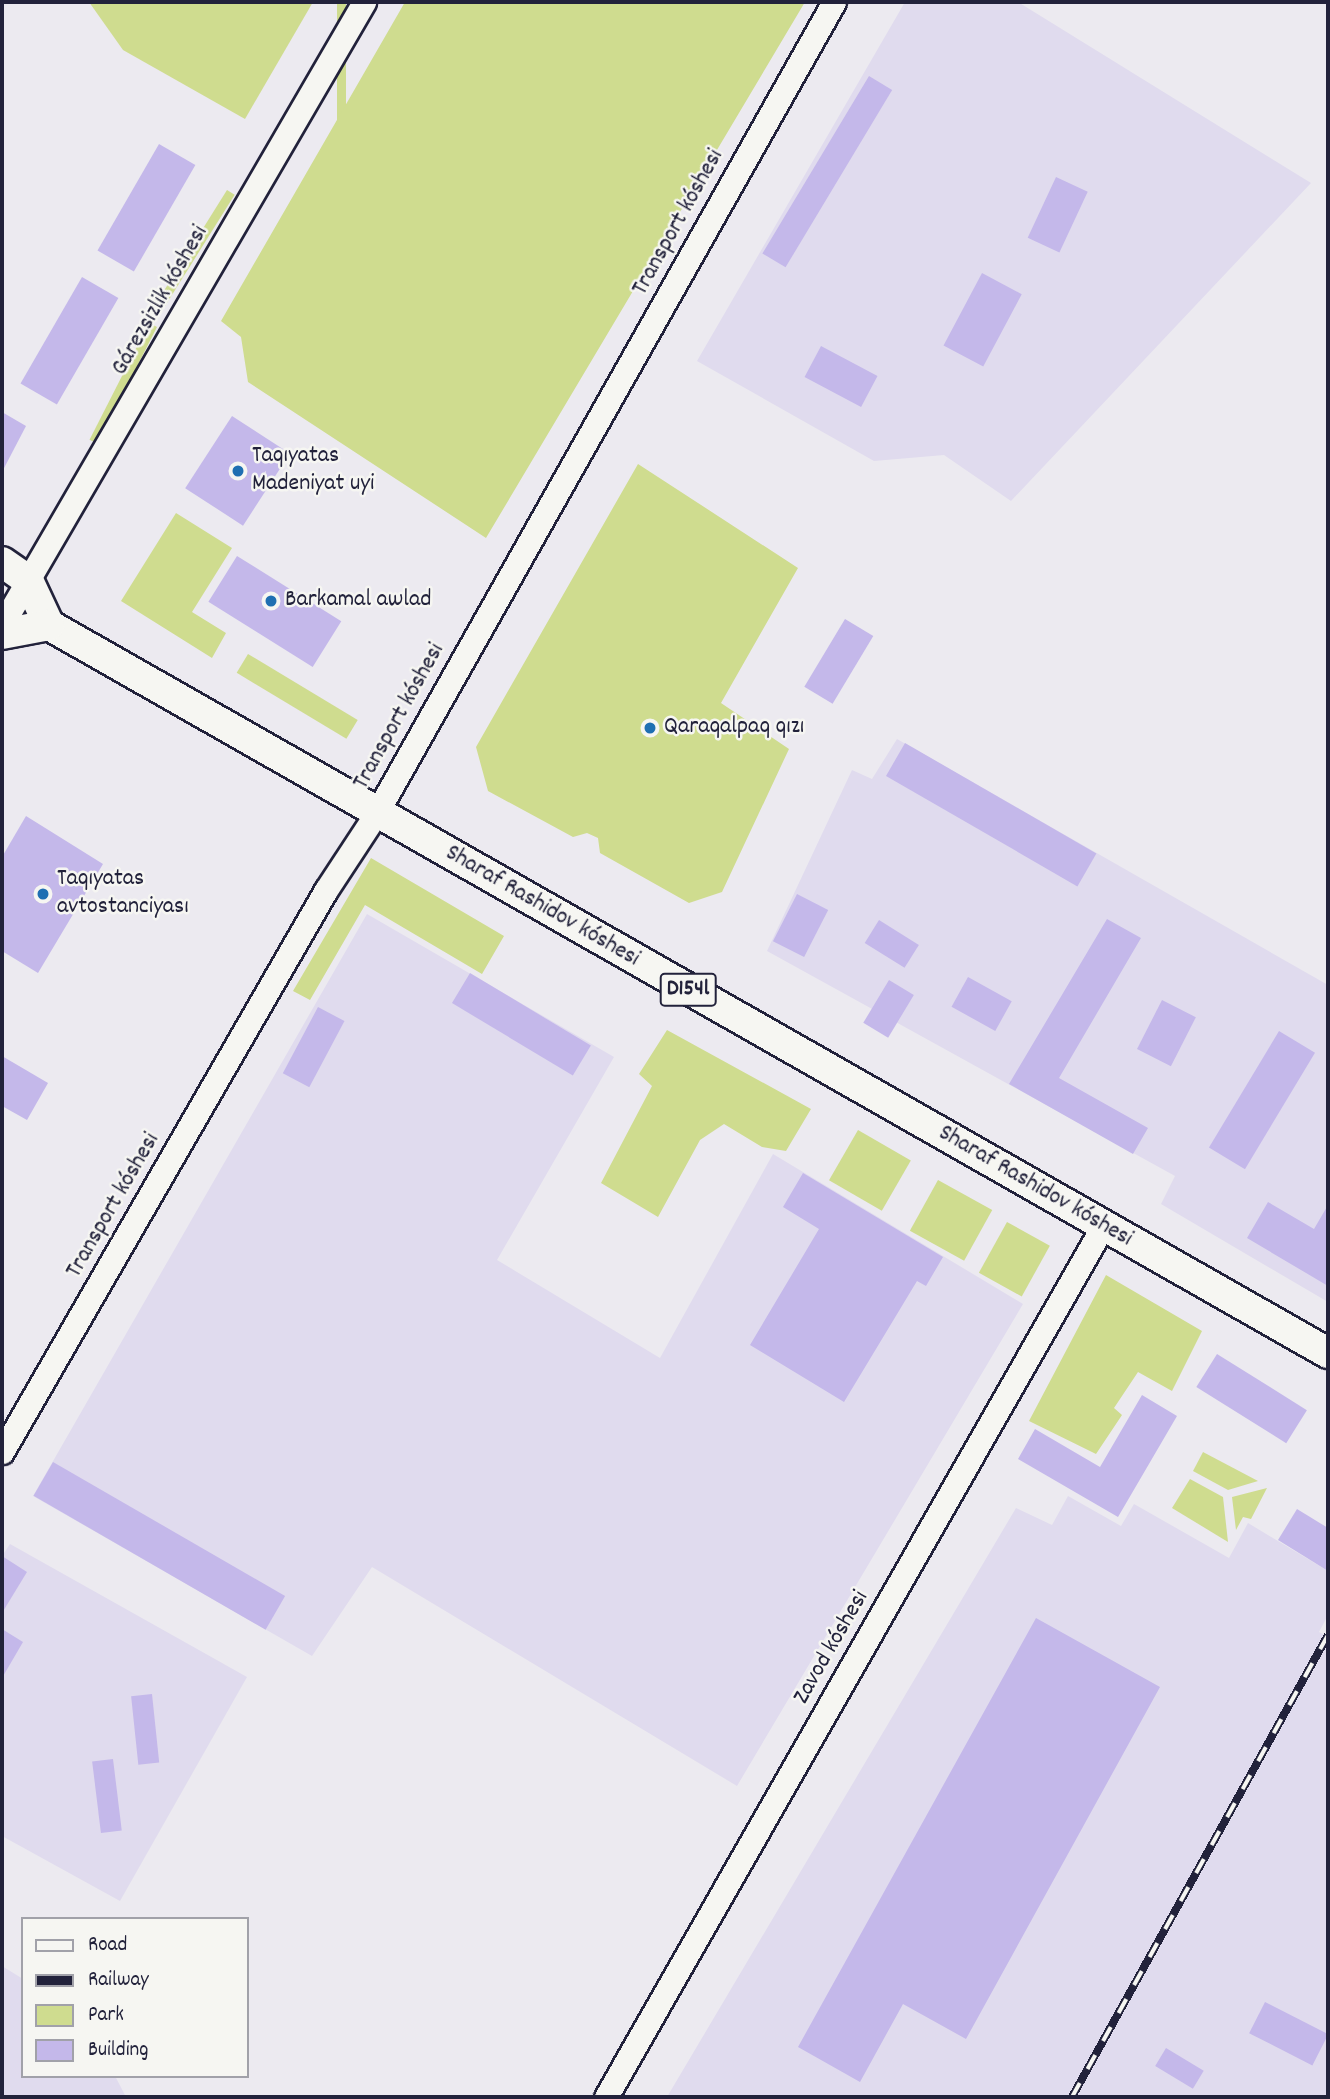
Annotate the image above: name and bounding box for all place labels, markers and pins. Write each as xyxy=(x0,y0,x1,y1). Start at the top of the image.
place label: Taqıyatas Madeniyat uyi xyxy=(252,443,374,499)
marker: Taqıyatas Madeniyat uyi xyxy=(230,463,246,479)
place label: Barkamal awlad xyxy=(285,587,432,615)
marker: Barkamal awlad xyxy=(263,593,279,609)
place label: Qaraqalpaq qızı xyxy=(664,714,804,742)
marker: Qaraqalpaq qızı xyxy=(642,720,658,736)
place label: Taqıyatas avtostanciyası xyxy=(57,866,189,922)
marker: Taqıyatas avtostanciyası xyxy=(35,886,51,902)

